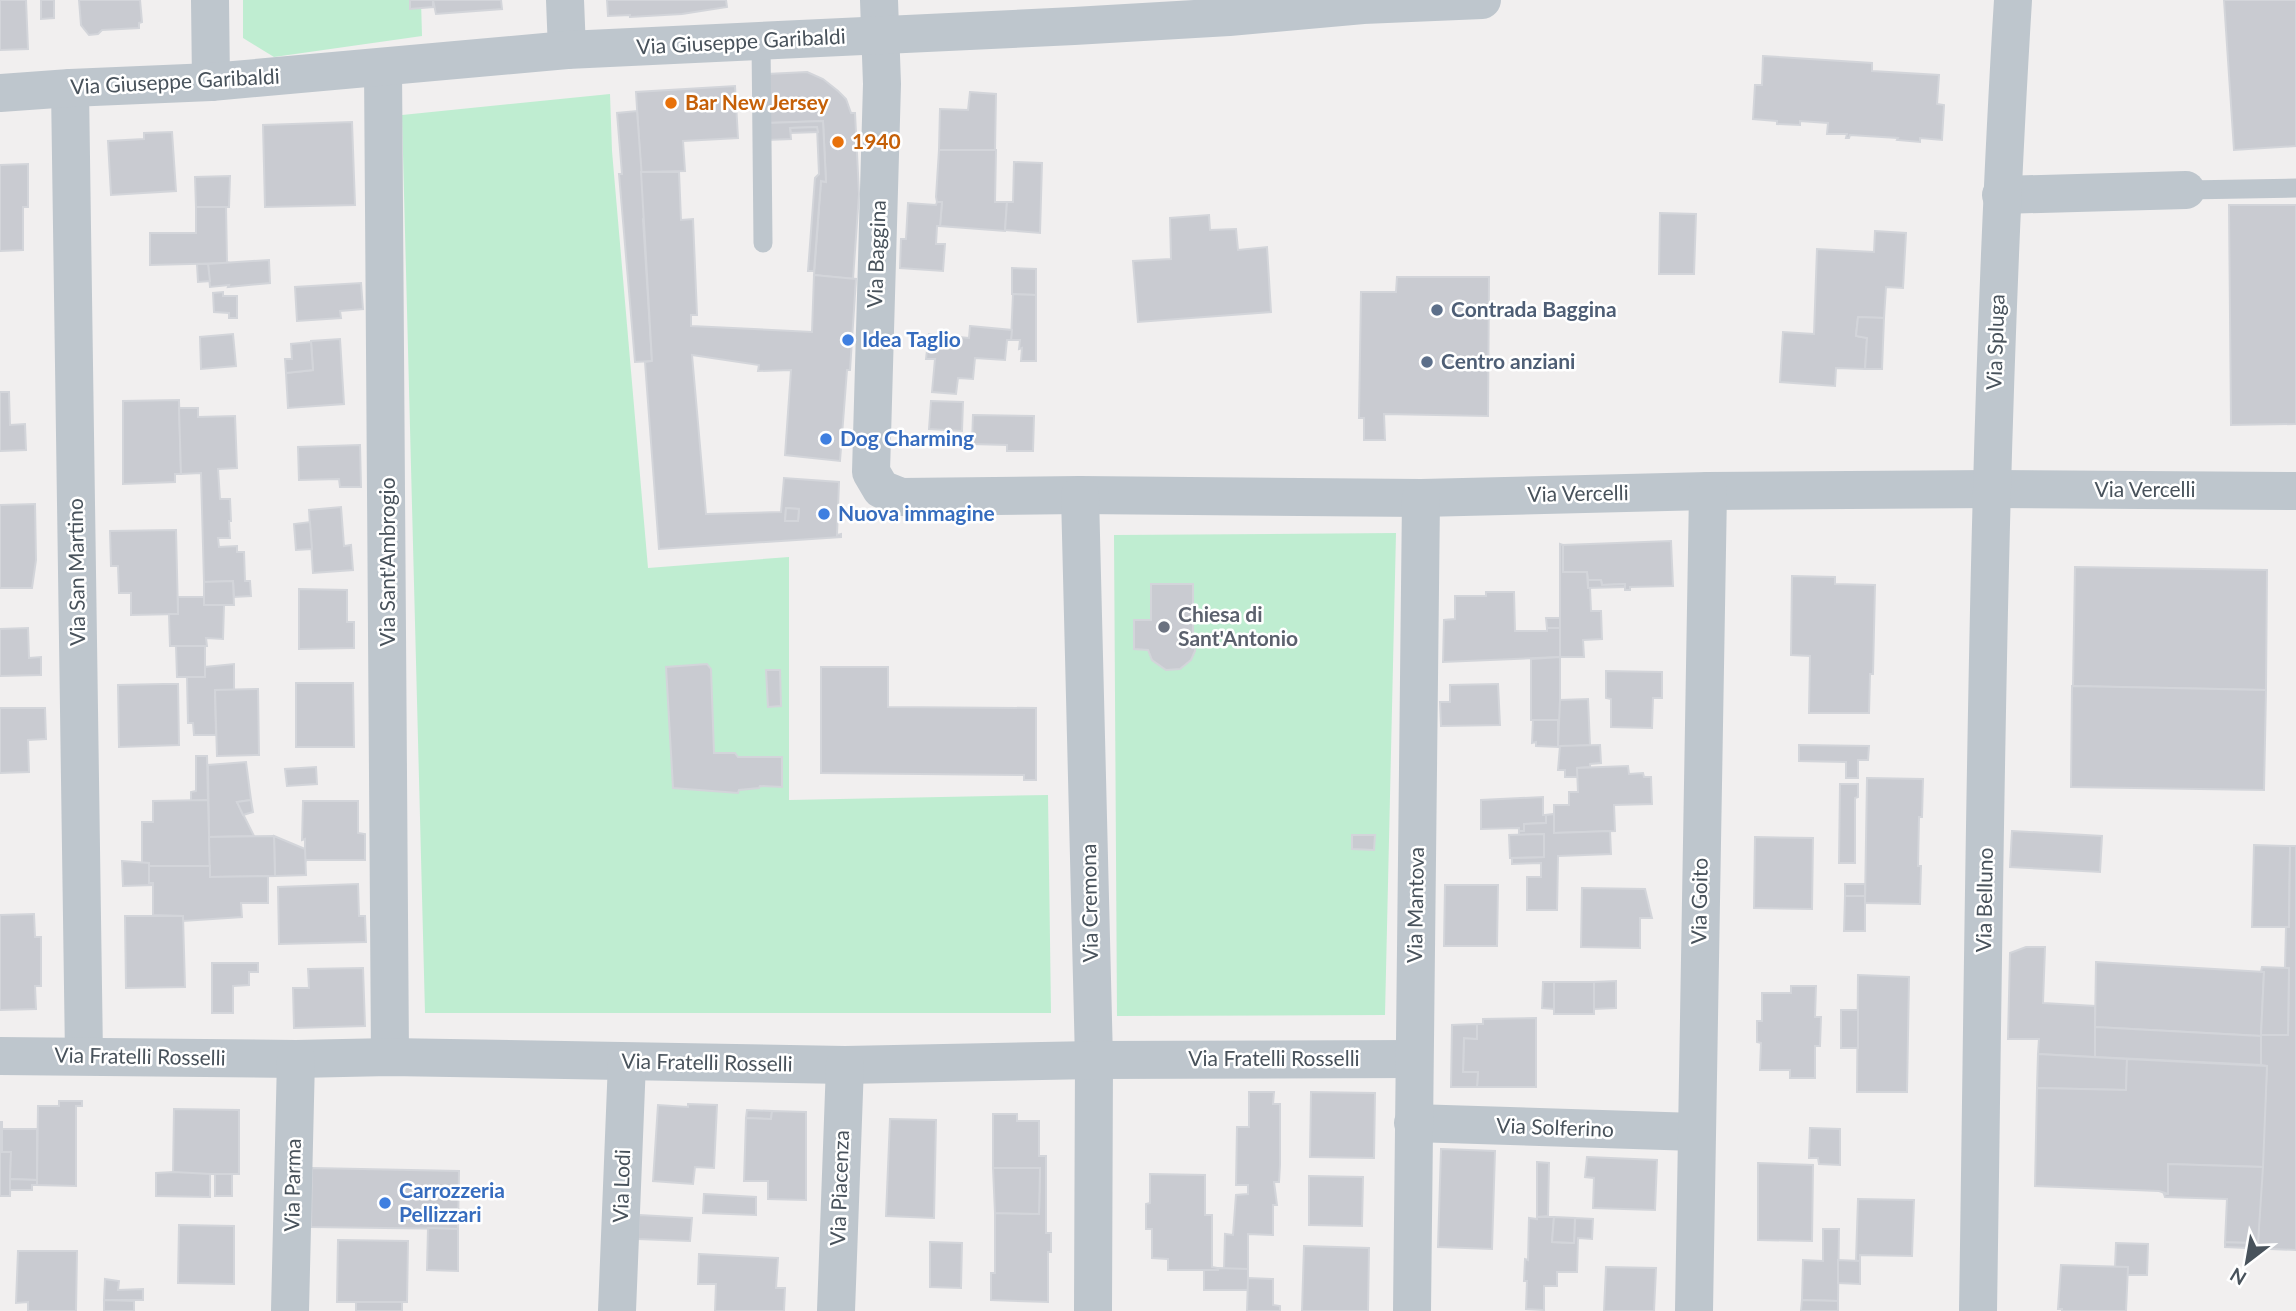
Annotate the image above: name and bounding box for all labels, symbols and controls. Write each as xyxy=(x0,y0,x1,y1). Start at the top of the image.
street label: Via Giuseppe Garibaldi xyxy=(636,23,846,58)
street label: Via Giuseppe Garibaldi xyxy=(70,63,280,98)
place label: Bar New Jersey xyxy=(685,89,829,114)
marker: Bar New Jersey xyxy=(663,95,679,111)
place label: 1940 xyxy=(852,128,901,153)
marker: 1940 xyxy=(830,134,846,150)
street label: Via Baggina xyxy=(861,200,890,308)
street label: Via Spluga xyxy=(1980,294,2009,390)
place label: Contrada Baggina xyxy=(1451,296,1617,321)
marker: Contrada Baggina xyxy=(1429,302,1445,318)
place label: Idea Taglio xyxy=(862,326,961,351)
marker: Idea Taglio xyxy=(840,332,856,348)
place label: Centro anziani xyxy=(1441,348,1575,373)
marker: Centro anziani xyxy=(1419,354,1435,370)
place label: Dog Charming xyxy=(840,425,974,450)
marker: Dog Charming xyxy=(818,431,834,447)
street label: Via Vercelli xyxy=(2094,476,2196,501)
street label: Via Sant'Ambrogio xyxy=(374,477,399,647)
street label: Via Vercelli xyxy=(1527,479,1629,506)
street label: Via San Martino xyxy=(62,498,89,646)
place label: Nuova immagine xyxy=(838,500,995,525)
marker: Nuova immagine xyxy=(816,506,832,522)
place label: Chiesa di Sant'Antonio xyxy=(1178,601,1298,650)
marker: Chiesa di Sant'Antonio xyxy=(1156,619,1172,635)
street label: Via Cremona xyxy=(1075,843,1102,963)
street label: Via Mantova xyxy=(1401,847,1428,963)
street label: Via Belluno xyxy=(1970,847,1997,953)
street label: Via Goito xyxy=(1685,857,1712,944)
street label: Via Fratelli Rosselli xyxy=(54,1042,226,1069)
street label: Via Fratelli Rosselli xyxy=(1188,1045,1360,1070)
street label: Via Fratelli Rosselli xyxy=(621,1048,793,1075)
street label: Via Solferino xyxy=(1496,1112,1614,1141)
street label: Via Piacenza xyxy=(824,1130,853,1246)
street label: Via Parma xyxy=(278,1138,305,1232)
street label: Via Lodi xyxy=(607,1149,634,1223)
place label: Carrozzeria Pellizzari xyxy=(399,1177,505,1226)
marker: Carrozzeria Pellizzari xyxy=(377,1195,393,1211)
north arrow xyxy=(2212,1227,2282,1297)
text: N xyxy=(2226,1263,2250,1291)

